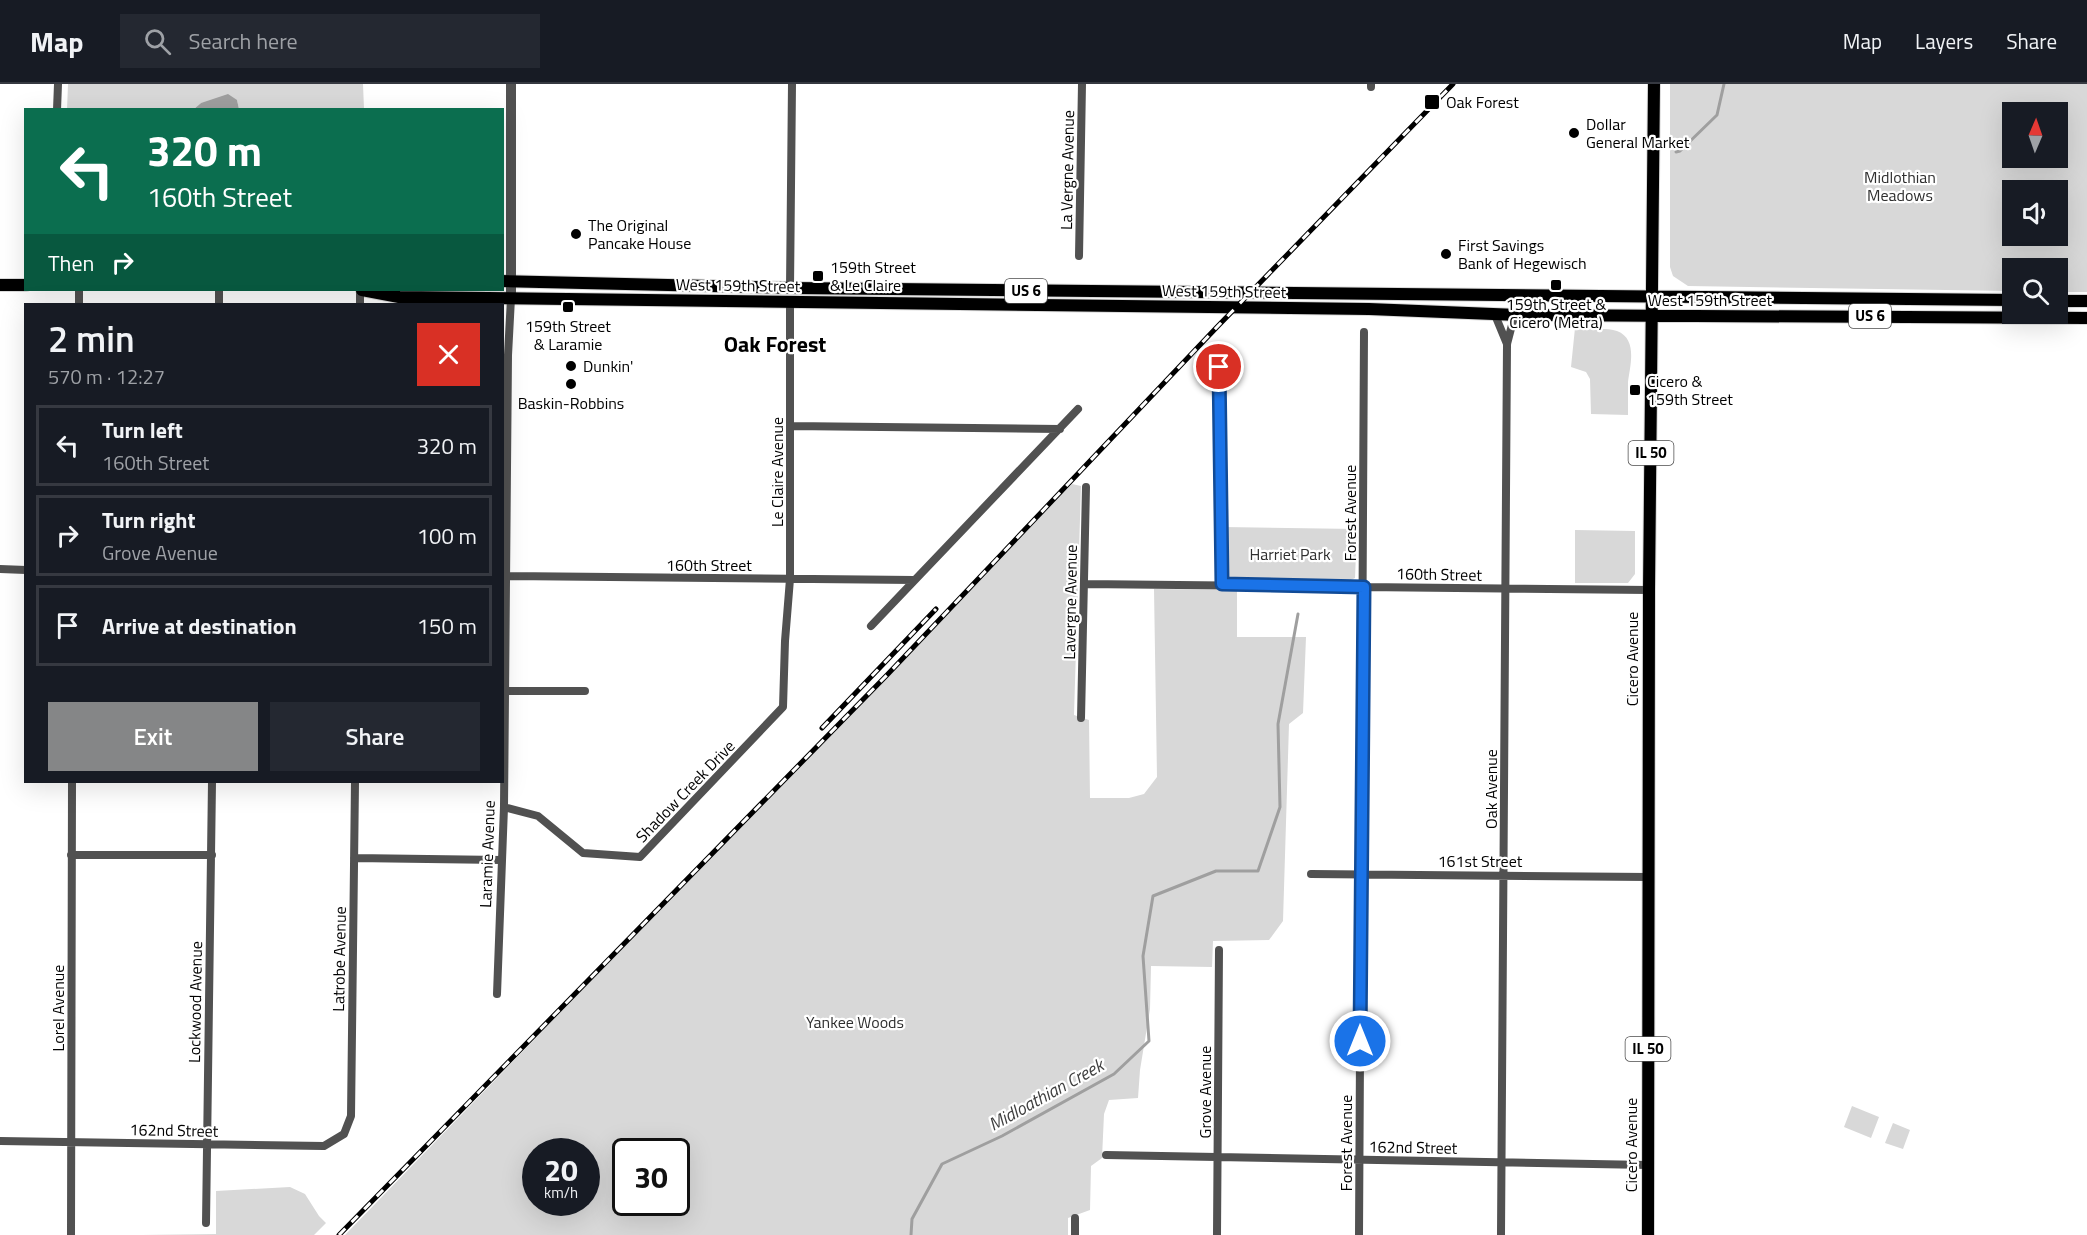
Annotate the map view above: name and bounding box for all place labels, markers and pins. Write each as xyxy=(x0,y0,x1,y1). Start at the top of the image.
place label: Oak Forest xyxy=(1446,90,1519,114)
marker: Oak Forest xyxy=(1423,93,1441,111)
place label: Dollar General Market xyxy=(1586,112,1690,154)
marker: Dollar General Market xyxy=(1567,126,1581,140)
place label: The Original Pancake House xyxy=(588,213,691,255)
marker: The Original Pancake House xyxy=(569,227,583,241)
place label: First Savings Bank of Hegewisch xyxy=(1458,233,1587,275)
marker: First Savings Bank of Hegewisch xyxy=(1439,247,1453,261)
place label: 159th Street & Le Claire xyxy=(830,255,916,297)
marker: 159th Street & Le Claire xyxy=(811,269,825,283)
marker: 159th Street & Cicero (Metra) xyxy=(1549,278,1563,292)
place label: 159th Street & Cicero (Metra) xyxy=(1506,292,1606,334)
marker: 159th Street & Laramie xyxy=(561,300,575,314)
place label: 159th Street & Laramie xyxy=(525,314,611,356)
pin xyxy=(1193,341,1244,392)
place label: Dunkin' xyxy=(583,354,633,378)
marker: Dunkin' xyxy=(564,359,578,373)
place label: Cicero & 159th Street xyxy=(1647,369,1733,411)
marker: Baskin-Robbins xyxy=(564,377,578,391)
marker: Cicero & 159th Street xyxy=(1628,383,1642,397)
place label: Baskin-Robbins xyxy=(518,391,624,415)

